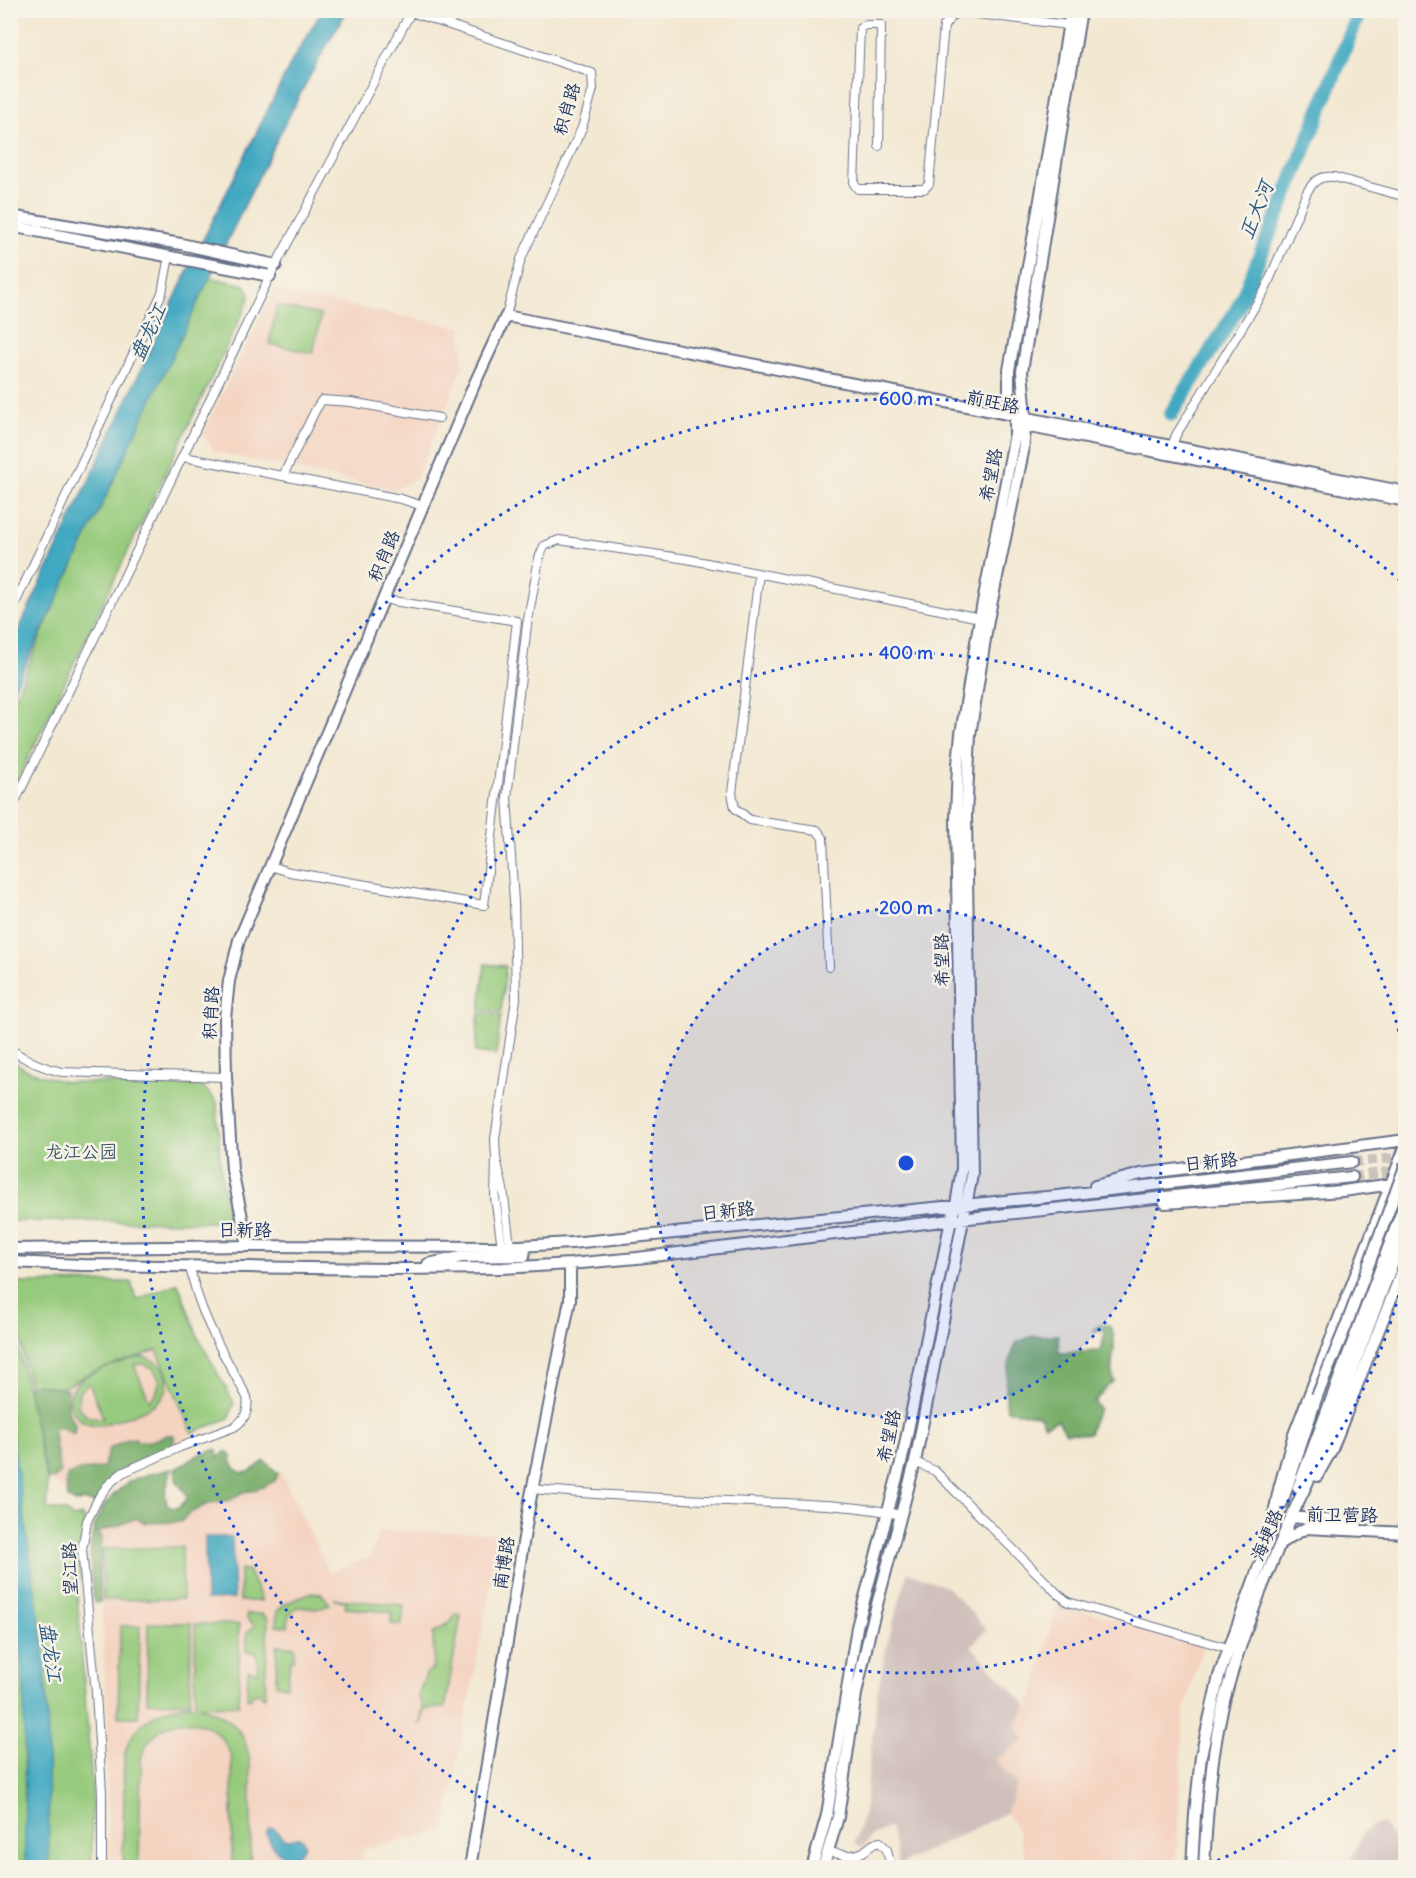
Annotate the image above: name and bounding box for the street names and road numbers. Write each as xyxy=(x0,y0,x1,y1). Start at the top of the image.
street label: 积肖路 xyxy=(548,80,585,138)
street label: 前旺路 xyxy=(964,385,1022,418)
street label: 希望路 xyxy=(974,446,1007,504)
street label: 积肖路 xyxy=(362,526,405,585)
street label: 希望路 xyxy=(930,933,953,987)
street label: 积肖路 xyxy=(198,985,223,1041)
street label: 日新路 xyxy=(1183,1147,1239,1176)
street label: 日新路 xyxy=(700,1196,756,1225)
street label: 日新路 xyxy=(218,1218,272,1241)
street label: 希望路 xyxy=(872,1407,905,1465)
street label: 前卫营路 xyxy=(1306,1502,1378,1527)
street label: 海埂路 xyxy=(1245,1505,1288,1564)
street label: 南博路 xyxy=(488,1534,519,1591)
street label: 望江路 xyxy=(57,1542,82,1596)

